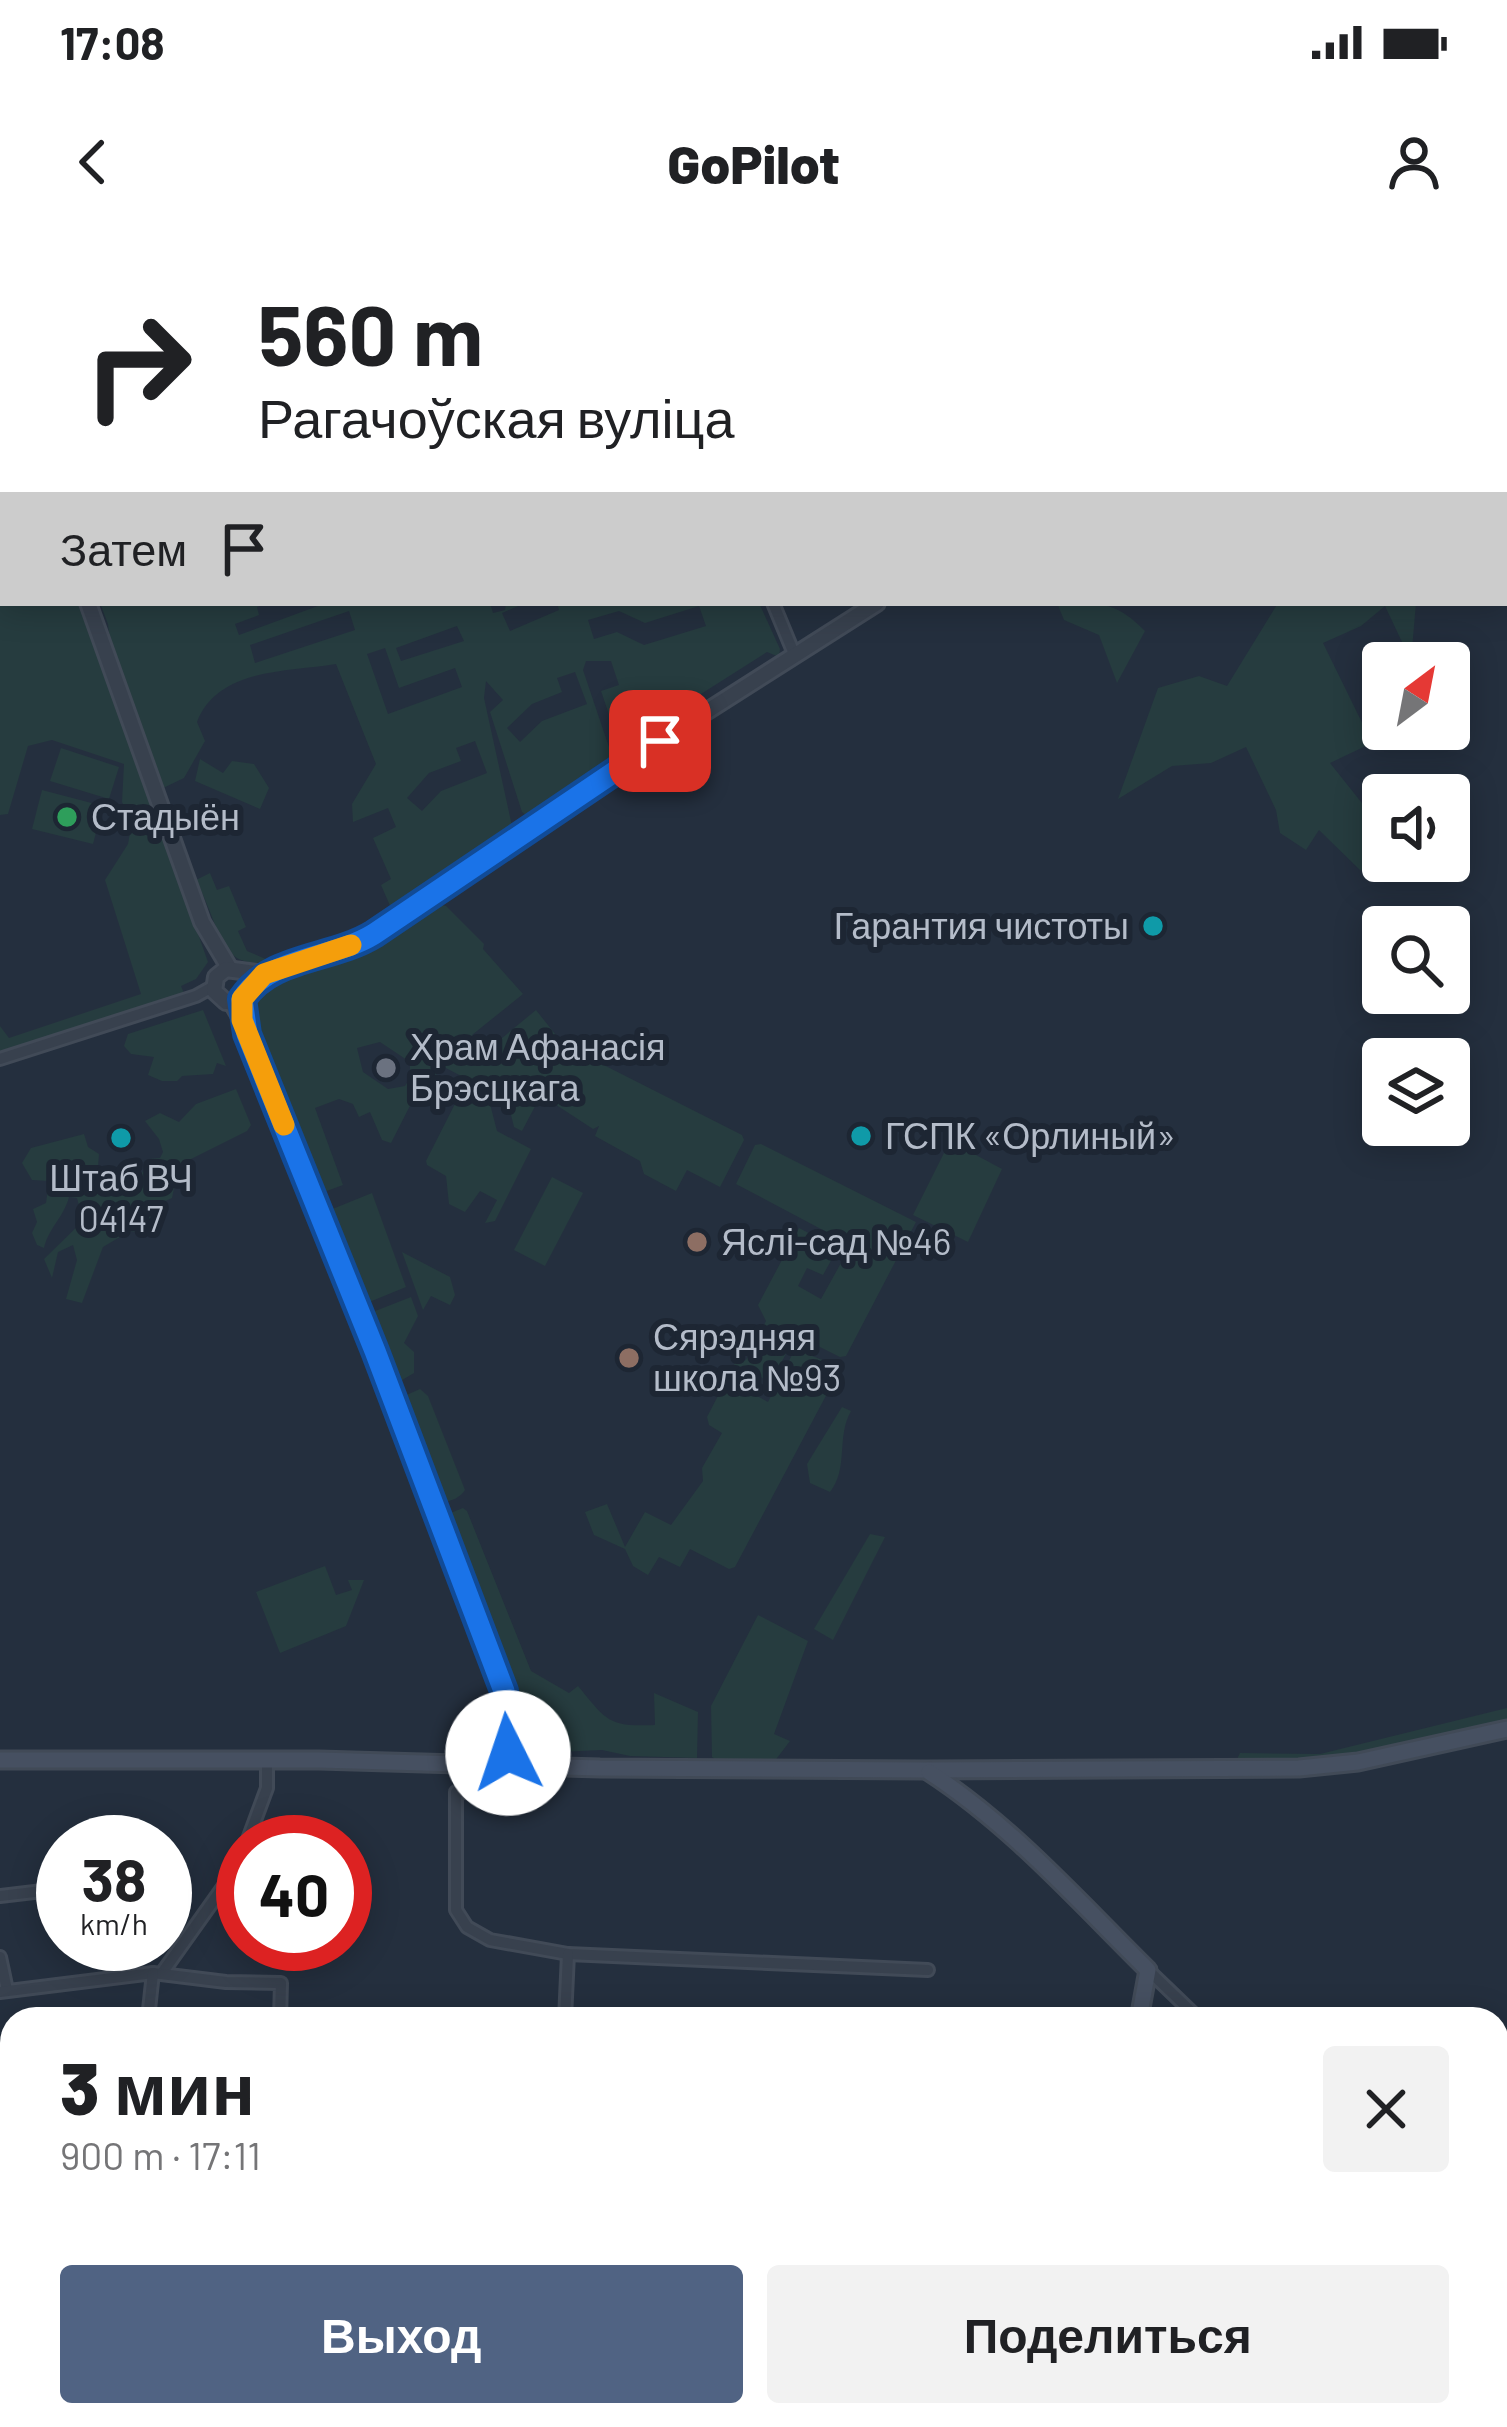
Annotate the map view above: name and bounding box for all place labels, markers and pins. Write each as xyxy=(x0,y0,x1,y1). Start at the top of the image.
pin xyxy=(609,690,711,792)
place label: Стадыён xyxy=(91,794,240,838)
marker: Стадыён xyxy=(54,804,80,830)
place label: Гарантия чистоты xyxy=(834,903,1129,947)
marker: Гарантия чистоты xyxy=(1140,913,1166,939)
place label: Храм Афанасія Брэсцкага xyxy=(410,1024,665,1109)
marker: Храм Афанасія Брэсцкага xyxy=(373,1055,399,1081)
place label: ГСПК «Орлиный» xyxy=(885,1113,1176,1157)
marker: ГСПК «Орлиный» xyxy=(848,1123,874,1149)
marker: Штаб ВЧ 04147 xyxy=(108,1125,134,1151)
place label: Штаб ВЧ 04147 xyxy=(49,1155,193,1239)
place label: Яслі-сад №46 xyxy=(721,1219,951,1263)
marker: Яслі-сад №46 xyxy=(684,1229,710,1255)
place label: Сярэдняя школа №93 xyxy=(653,1314,841,1398)
marker: Сярэдняя школа №93 xyxy=(616,1345,642,1371)

